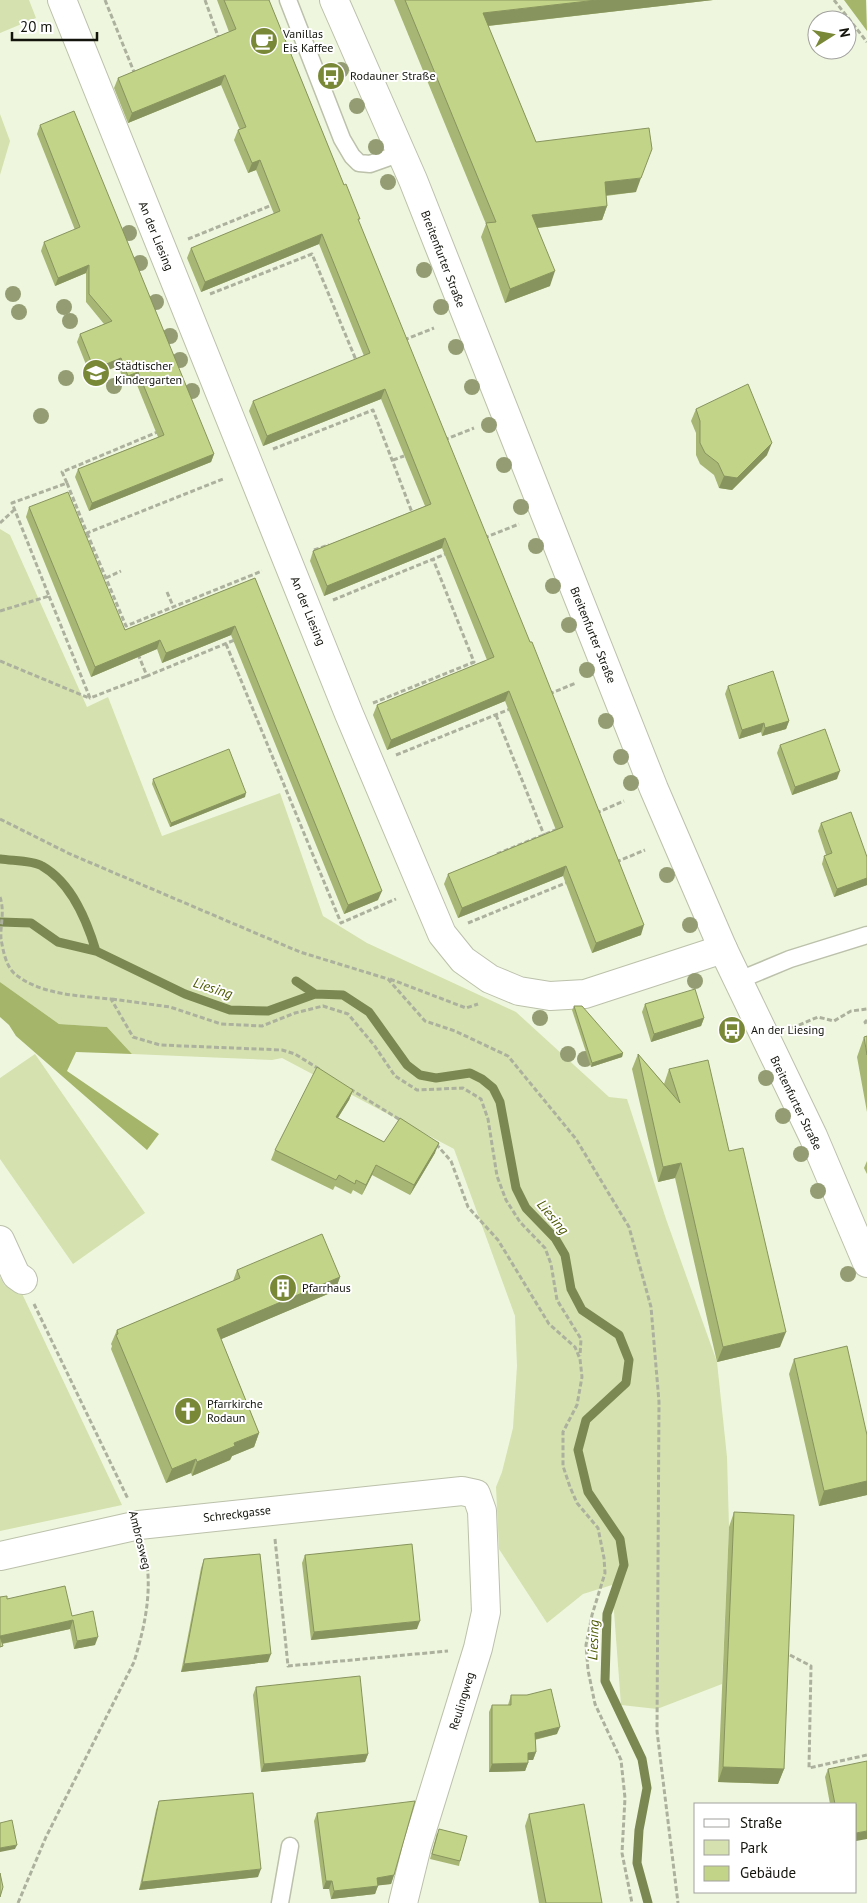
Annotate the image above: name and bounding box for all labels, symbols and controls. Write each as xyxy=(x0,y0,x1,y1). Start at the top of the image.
scale bar xyxy=(12,10,98,42)
north arrow xyxy=(807,10,857,60)
text: 20 m xyxy=(20,17,53,36)
cafe icon: Vanillas Eis Kaffee xyxy=(249,26,279,56)
place label: Vanillas Eis Kaffee xyxy=(282,26,333,55)
text: N xyxy=(835,26,854,39)
bus stop icon: Rodauner Straße xyxy=(316,61,346,91)
place label: Rodauner Straße xyxy=(350,68,436,83)
street label: An der Liesing xyxy=(136,199,177,273)
street label: Breitenfurter Straße xyxy=(418,208,469,309)
school or university icon: Städtischer Kindergarten xyxy=(81,358,111,388)
place label: Städtischer Kindergarten xyxy=(115,358,182,387)
street label: An der Liesing xyxy=(288,574,329,648)
street label: Breitenfurter Straße xyxy=(567,584,620,685)
water label: Liesing xyxy=(191,973,235,1003)
bus stop icon: An der Liesing xyxy=(717,1015,747,1045)
place label: An der Liesing xyxy=(751,1022,824,1037)
street label: Breitenfurter Straße xyxy=(767,1053,826,1152)
water label: Liesing xyxy=(533,1196,573,1238)
building icon: Pfarrhaus xyxy=(268,1273,298,1303)
place label: Pfarrhaus xyxy=(302,1280,351,1295)
church icon: Pfarrkirche Rodaun xyxy=(173,1396,203,1426)
place label: Pfarrkirche Rodaun xyxy=(207,1396,263,1425)
street label: Schreckgasse xyxy=(202,1502,272,1525)
street label: Ambrosweg xyxy=(126,1509,155,1571)
water label: Liesing xyxy=(583,1619,603,1661)
street label: Reulingweg xyxy=(446,1670,477,1732)
legend xyxy=(694,1803,857,1893)
text: Straße xyxy=(740,1813,782,1832)
text: Park xyxy=(740,1838,768,1857)
text: Gebäude xyxy=(740,1863,796,1882)

